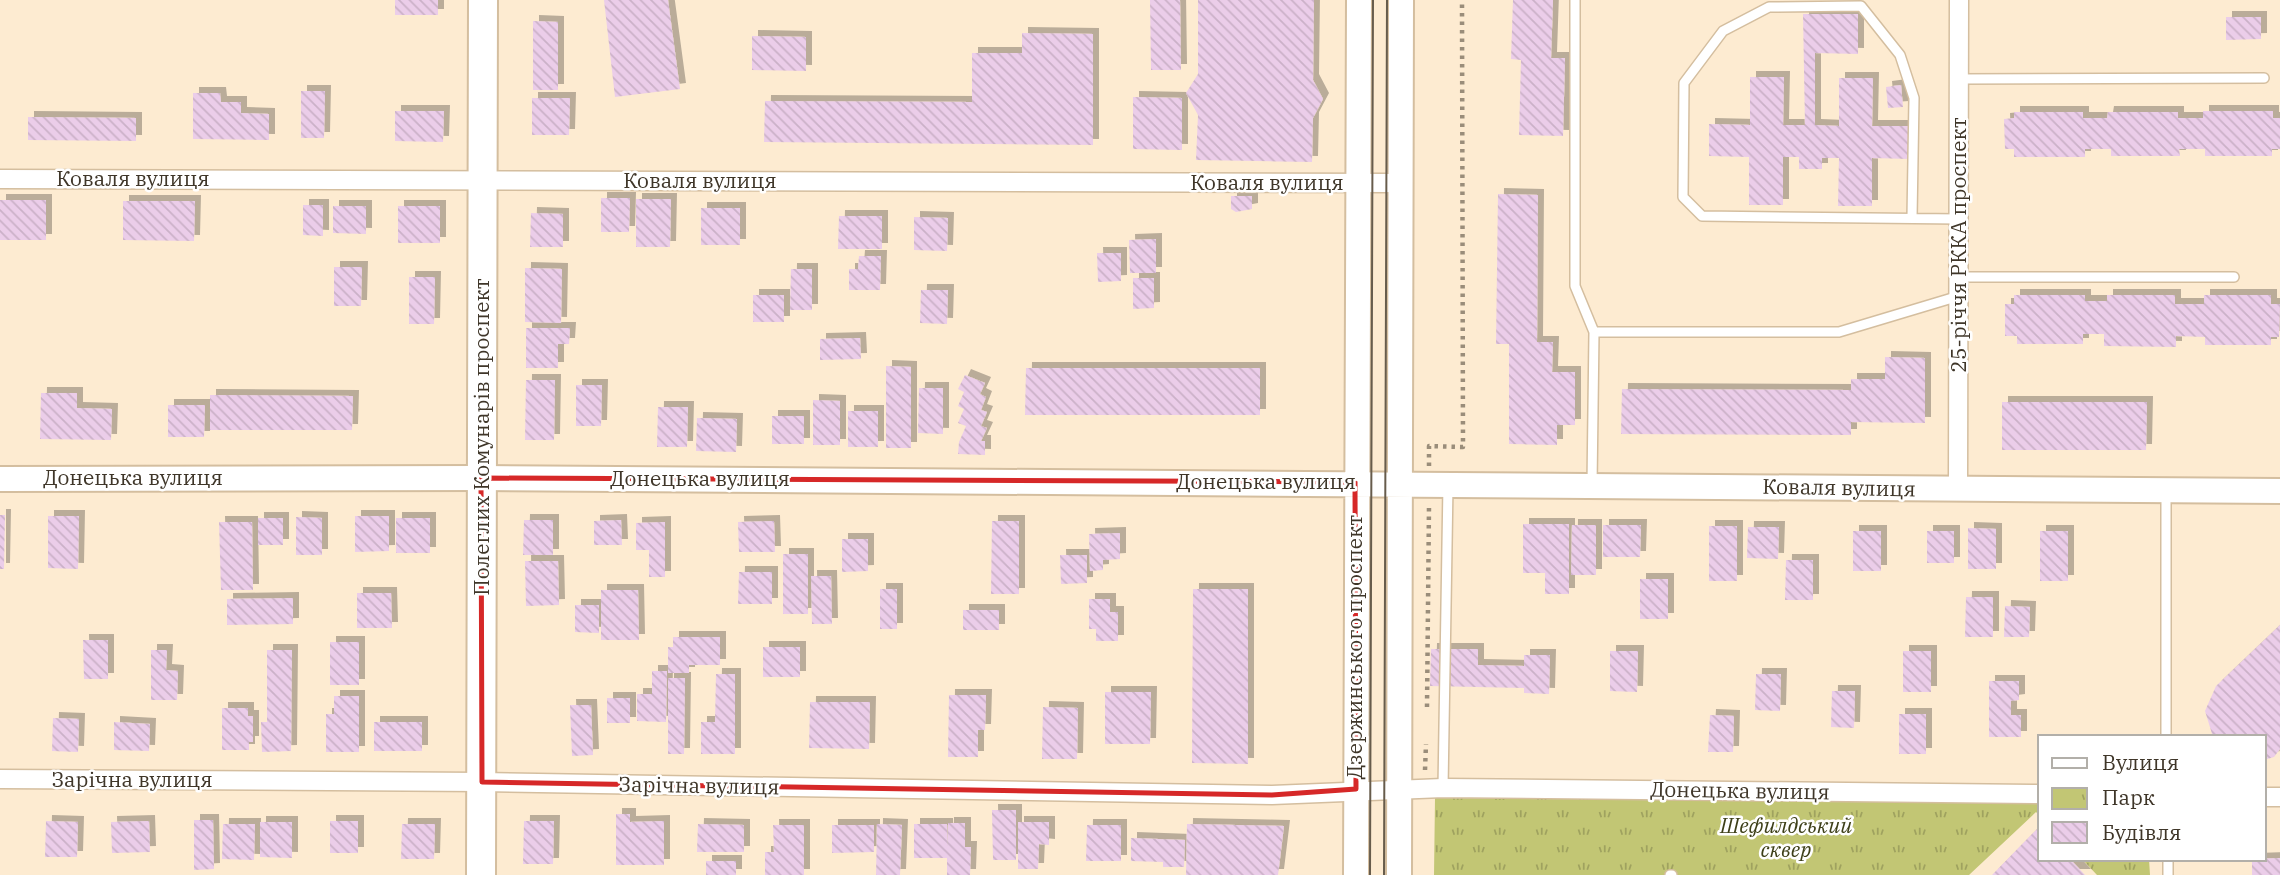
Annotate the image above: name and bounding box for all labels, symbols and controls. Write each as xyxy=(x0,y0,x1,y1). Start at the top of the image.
street label: 25-річчя РККА проспект xyxy=(1944,117,1972,373)
street label: Коваля вулиця xyxy=(56,164,210,192)
street label: Коваля вулиця xyxy=(623,166,777,194)
street label: Коваля вулиця xyxy=(1190,168,1344,196)
street label: Полеглих Комунарів проспект xyxy=(467,278,495,596)
street label: Донецька вулиця xyxy=(43,463,223,491)
street label: Донецька вулиця xyxy=(610,464,790,492)
street label: Донецька вулиця xyxy=(1176,467,1356,495)
street label: Коваля вулиця xyxy=(1762,472,1916,502)
street label: Дзержинського проспект xyxy=(1340,515,1368,779)
legend xyxy=(2038,735,2266,861)
text: Вулиця xyxy=(2102,748,2179,776)
street label: Зарічна вулиця xyxy=(51,765,213,793)
street label: Зарічна вулиця xyxy=(618,770,780,800)
street label: Донецька вулиця xyxy=(1650,774,1830,806)
text: Парк xyxy=(2102,783,2155,811)
park label: Шефилдський сквер xyxy=(1719,811,1852,863)
text: Будівля xyxy=(2102,818,2181,846)

